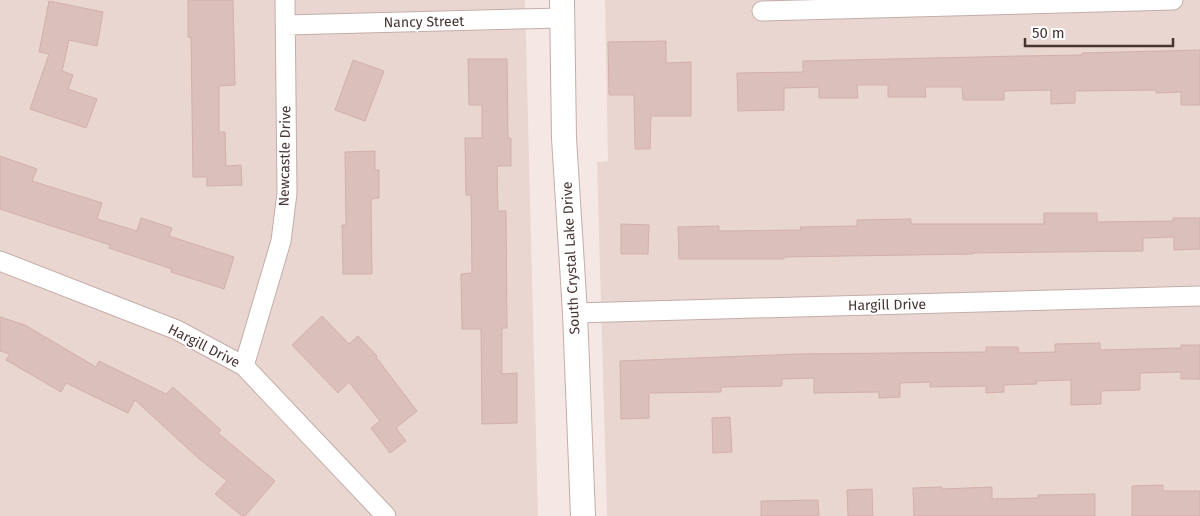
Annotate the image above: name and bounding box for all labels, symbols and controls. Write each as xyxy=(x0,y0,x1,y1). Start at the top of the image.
street label: Nancy Street xyxy=(384,13,465,31)
scale bar xyxy=(1025,15,1172,47)
text: 50 m xyxy=(1032,24,1065,42)
street label: Newcastle Drive xyxy=(276,105,294,207)
street label: South Crystal Lake Drive xyxy=(559,181,583,335)
street label: Hargill Drive xyxy=(848,296,926,314)
street label: Hargill Drive xyxy=(165,321,243,371)

